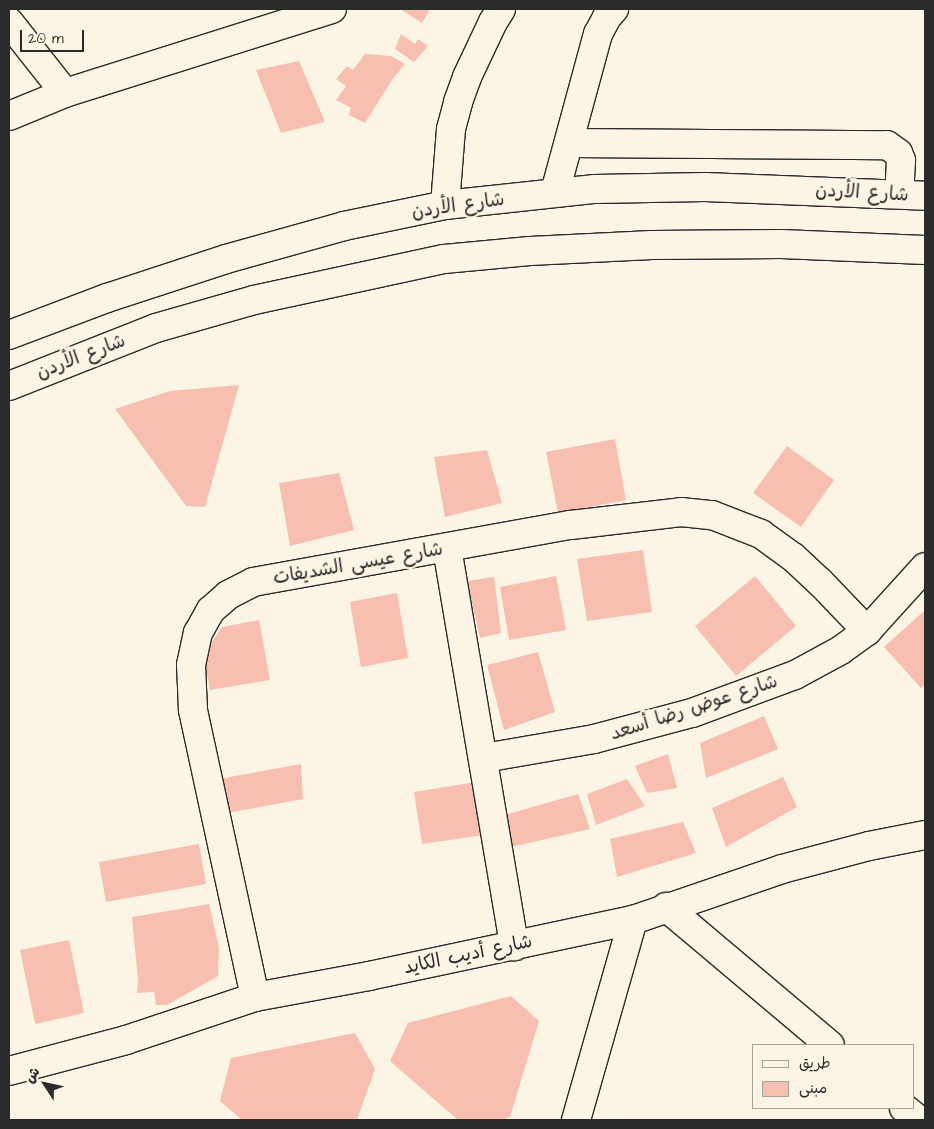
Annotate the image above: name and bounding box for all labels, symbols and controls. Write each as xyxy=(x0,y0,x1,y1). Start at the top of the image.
scale bar xyxy=(22,20,86,52)
text: 20 m xyxy=(28,28,64,49)
street label: شارع الأردن xyxy=(815,179,909,207)
street label: شارع الأردن xyxy=(410,188,506,224)
street label: شارع الأردن xyxy=(33,330,129,384)
street label: شارع عيسى الشديفات xyxy=(271,538,445,590)
street label: شارع عوض رضا أسعد xyxy=(607,670,781,746)
street label: شارع أديب الكايد xyxy=(402,930,534,980)
legend xyxy=(752,1044,914,1109)
text: طريق xyxy=(799,1053,831,1074)
north arrow xyxy=(20,1059,70,1109)
text: ش xyxy=(20,1063,45,1087)
text: مبنى xyxy=(799,1078,827,1099)

